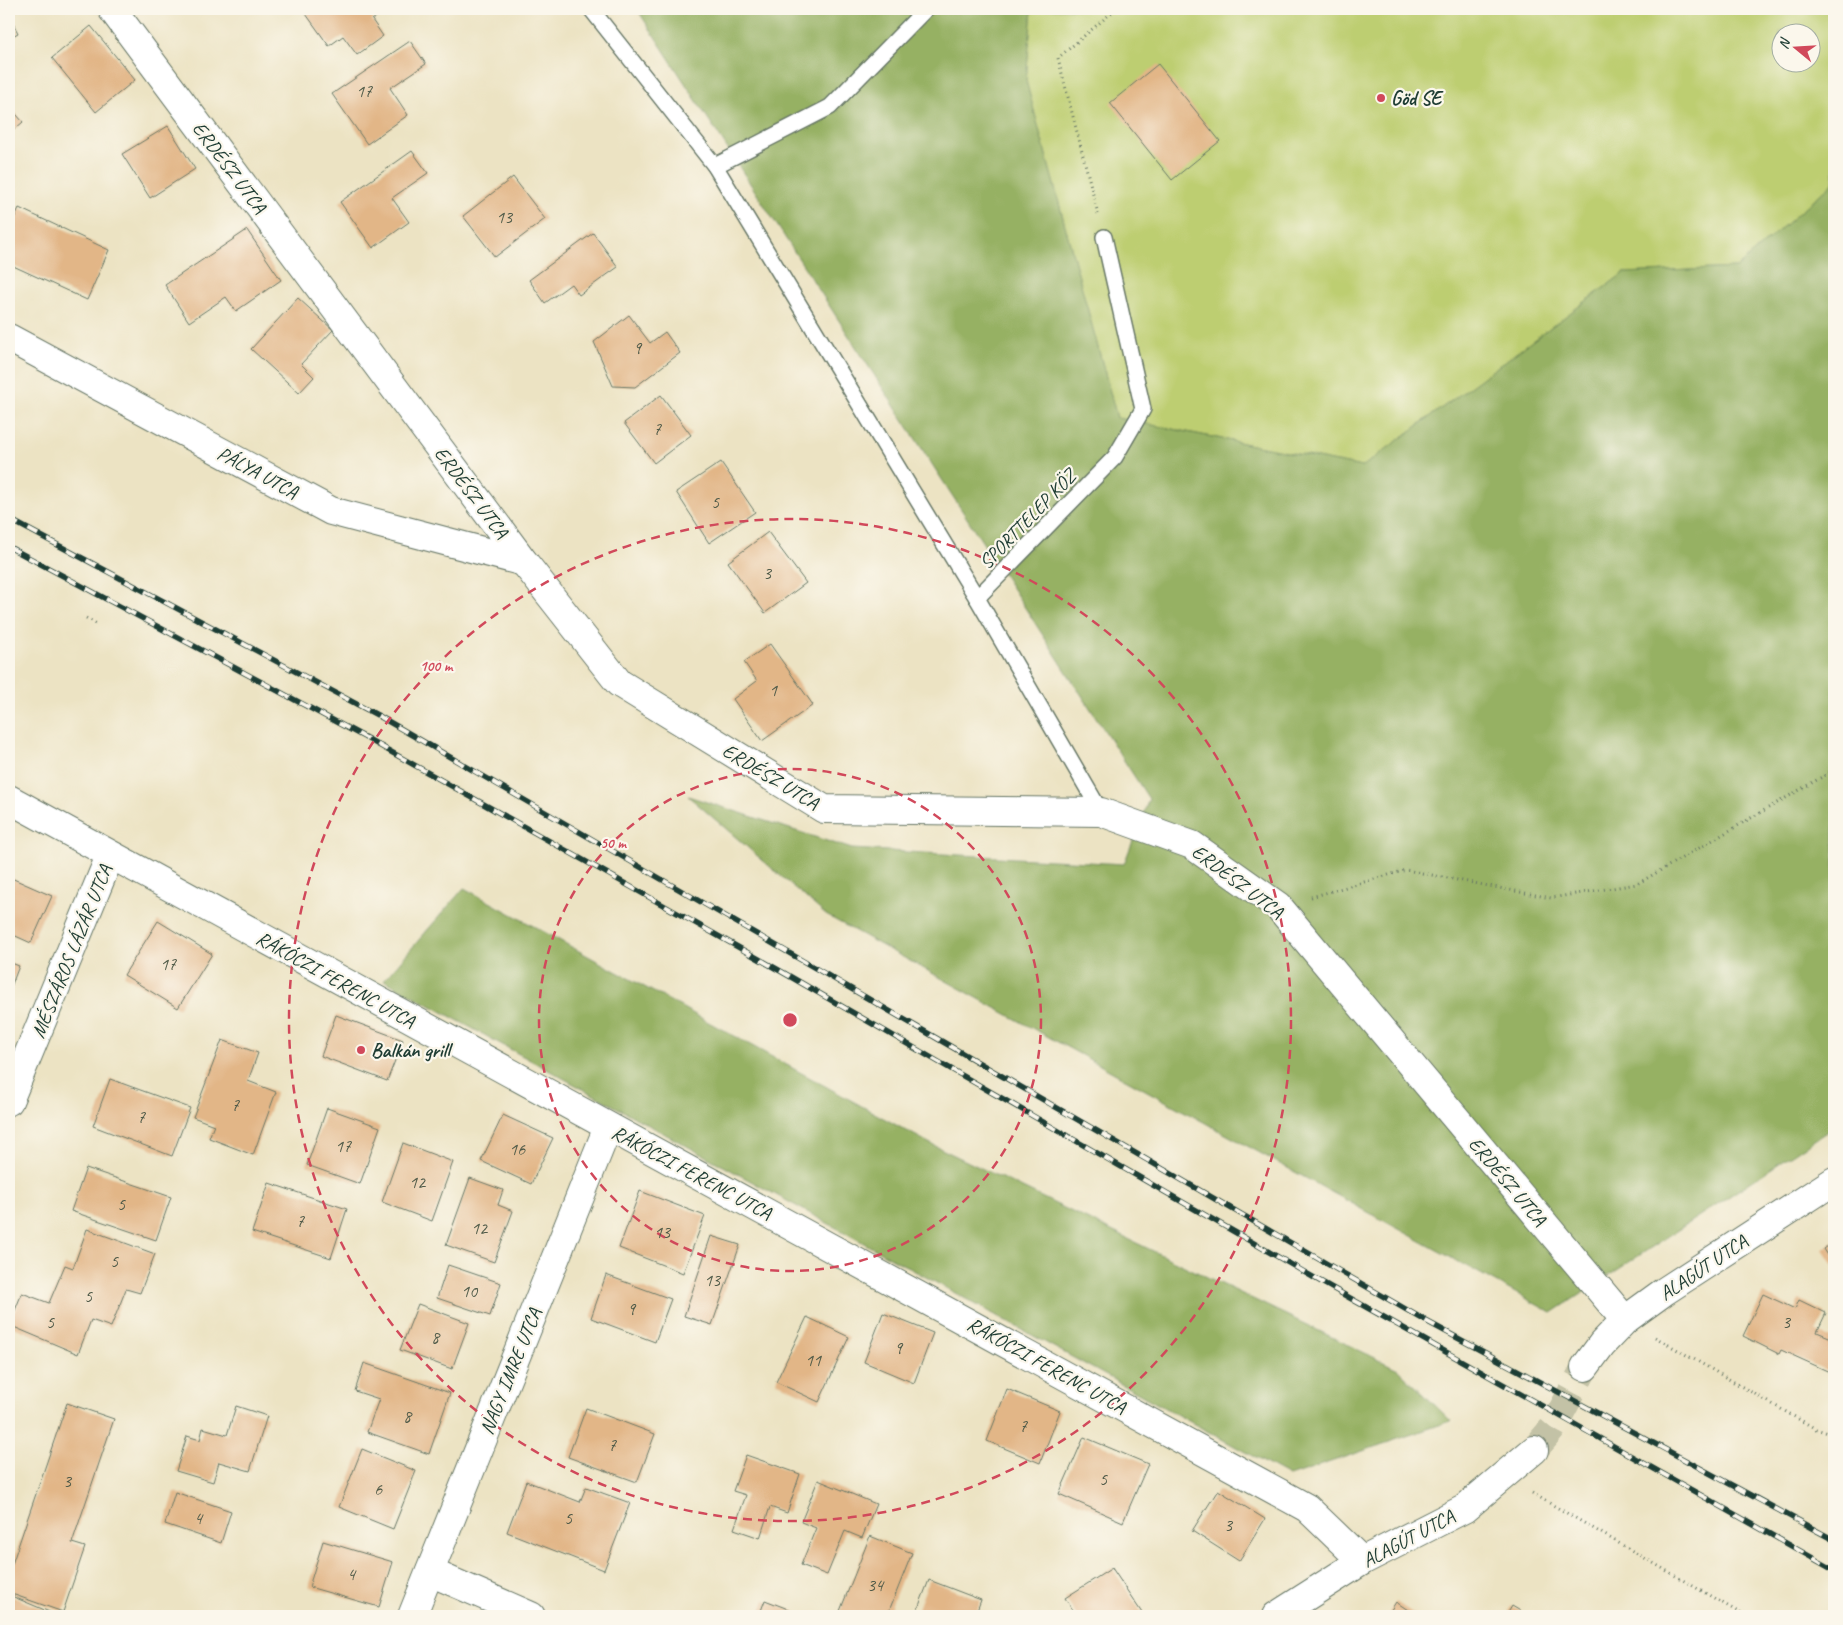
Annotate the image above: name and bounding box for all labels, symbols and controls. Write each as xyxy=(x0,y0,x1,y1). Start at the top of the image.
north arrow xyxy=(1770,22,1820,72)
text: N xyxy=(1775,35,1794,51)
house number: 17 xyxy=(356,80,373,102)
place label: Göd SE xyxy=(1391,86,1445,111)
marker: Göd SE xyxy=(1375,92,1387,104)
street label: ERDÉSZ UTCA xyxy=(187,117,273,219)
house number: 13 xyxy=(496,206,514,228)
house number: 9 xyxy=(633,337,643,359)
house number: 7 xyxy=(653,418,662,440)
street label: PÁLYA UTCA xyxy=(213,441,303,505)
street label: ERDÉSZ UTCA xyxy=(429,442,515,544)
street label: SPORTTELEP KÖZ xyxy=(974,462,1084,574)
house number: 5 xyxy=(711,491,720,513)
house number: 3 xyxy=(763,562,773,584)
text: 100 m xyxy=(420,657,454,676)
house number: 1 xyxy=(769,679,778,701)
street label: ERDÉSZ UTCA xyxy=(718,738,824,816)
text: 50 m xyxy=(600,834,627,853)
street label: ERDÉSZ UTCA xyxy=(1187,839,1289,925)
street label: MÉSZÁROS LÁZÁR UTCA xyxy=(25,860,118,1041)
street label: RÁKÓCZI FERENC UTCA xyxy=(252,925,420,1034)
house number: 17 xyxy=(160,953,177,975)
centre of rings xyxy=(781,1011,799,1029)
place label: Balkán grill xyxy=(371,1038,453,1063)
marker: Balkán grill xyxy=(355,1044,367,1056)
house number: 7 xyxy=(231,1094,240,1116)
house number: 7 xyxy=(137,1106,146,1128)
street label: RÁKÓCZI FERENC UTCA xyxy=(607,1120,777,1226)
street label: ERDÉSZ UTCA xyxy=(1463,1132,1553,1232)
house number: 17 xyxy=(335,1135,352,1157)
house number: 16 xyxy=(509,1138,526,1160)
house number: 12 xyxy=(409,1171,427,1193)
house number: 5 xyxy=(117,1193,126,1215)
house number: 7 xyxy=(296,1210,305,1232)
house number: 12 xyxy=(471,1217,489,1239)
house number: 13 xyxy=(654,1221,672,1243)
street label: ALAGÚT UTCA xyxy=(1654,1228,1753,1306)
house number: 5 xyxy=(110,1250,119,1272)
house number: 13 xyxy=(704,1269,722,1291)
house number: 10 xyxy=(461,1280,479,1302)
house number: 5 xyxy=(84,1285,93,1307)
house number: 9 xyxy=(627,1298,637,1320)
street label: NAGY IMRE UTCA xyxy=(474,1304,547,1438)
house number: 5 xyxy=(46,1311,55,1333)
street label: RÁKÓCZI FERENC UTCA xyxy=(963,1311,1131,1420)
house number: 3 xyxy=(1782,1311,1792,1333)
house number: 8 xyxy=(431,1326,441,1348)
house number: 9 xyxy=(894,1337,904,1359)
house number: 11 xyxy=(805,1349,822,1371)
house number: 8 xyxy=(403,1405,413,1427)
house number: 7 xyxy=(1019,1415,1028,1437)
house number: 7 xyxy=(608,1434,617,1456)
house number: 5 xyxy=(1099,1468,1108,1490)
house number: 3 xyxy=(63,1470,73,1492)
house number: 6 xyxy=(374,1478,383,1500)
street label: ALAGÚT UTCA xyxy=(1358,1503,1459,1573)
house number: 4 xyxy=(194,1507,204,1529)
house number: 5 xyxy=(564,1507,573,1529)
house number: 3 xyxy=(1224,1514,1234,1536)
house number: 4 xyxy=(347,1563,357,1585)
house number: 34 xyxy=(867,1574,885,1596)

